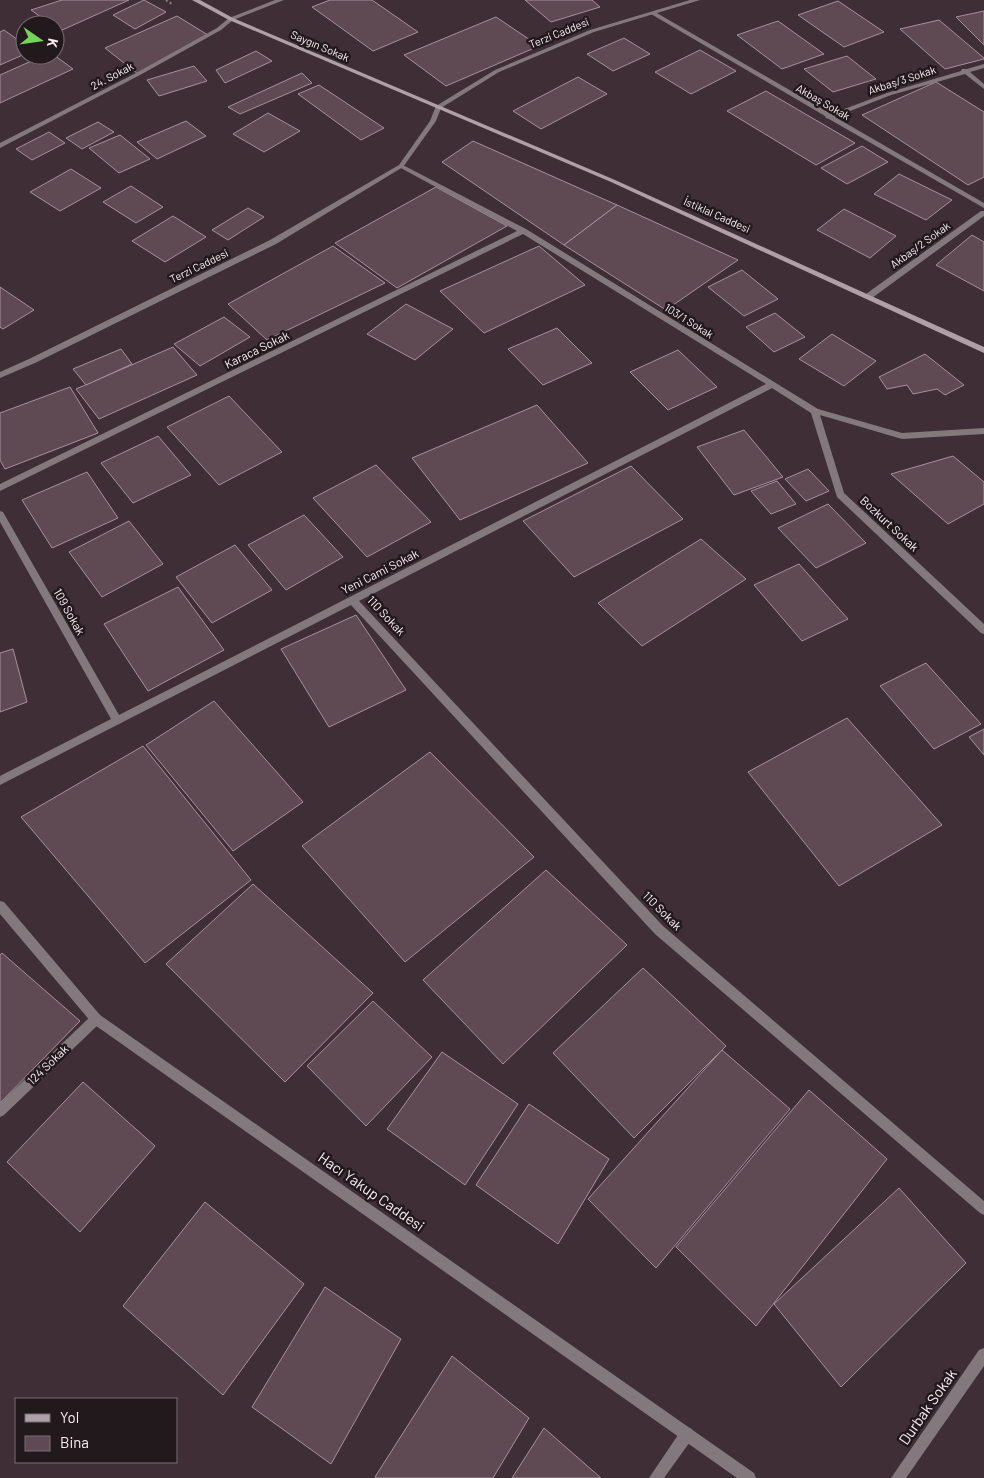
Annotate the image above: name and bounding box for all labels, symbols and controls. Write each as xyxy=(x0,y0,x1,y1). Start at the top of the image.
north arrow xyxy=(15,15,65,65)
street label: Terzi Caddesi xyxy=(527,15,591,50)
street label: Saygın Sokak xyxy=(289,27,352,64)
text: K xyxy=(44,37,62,49)
street label: 24. Sokak xyxy=(88,59,136,92)
street label: Akbaş/3 Sokak xyxy=(866,62,938,97)
street label: Akbaş Sokak xyxy=(794,81,853,123)
street label: İstiklal Caddesi xyxy=(682,193,753,235)
street label: Akbaş/2 Sokak xyxy=(887,218,952,271)
street label: Terzi Caddesi xyxy=(167,246,230,285)
street label: 103/1 Sokak xyxy=(662,300,717,341)
street label: Karaca Sokak xyxy=(222,327,291,371)
street label: Bozkurt Sokak xyxy=(858,493,922,554)
street label: Yeni Cami Sokak xyxy=(339,546,420,597)
street label: 109 Sokak xyxy=(51,586,88,637)
street label: 110 Sokak xyxy=(365,593,409,638)
street label: 110 Sokak xyxy=(640,888,685,933)
street label: 124 Sokak xyxy=(24,1041,71,1087)
street label: Hacı Yakup Caddesi xyxy=(315,1148,428,1235)
street label: Durbak Sokak xyxy=(894,1365,960,1448)
legend xyxy=(15,1398,178,1463)
text: Yol xyxy=(60,1408,79,1426)
text: Bina xyxy=(60,1433,89,1451)

